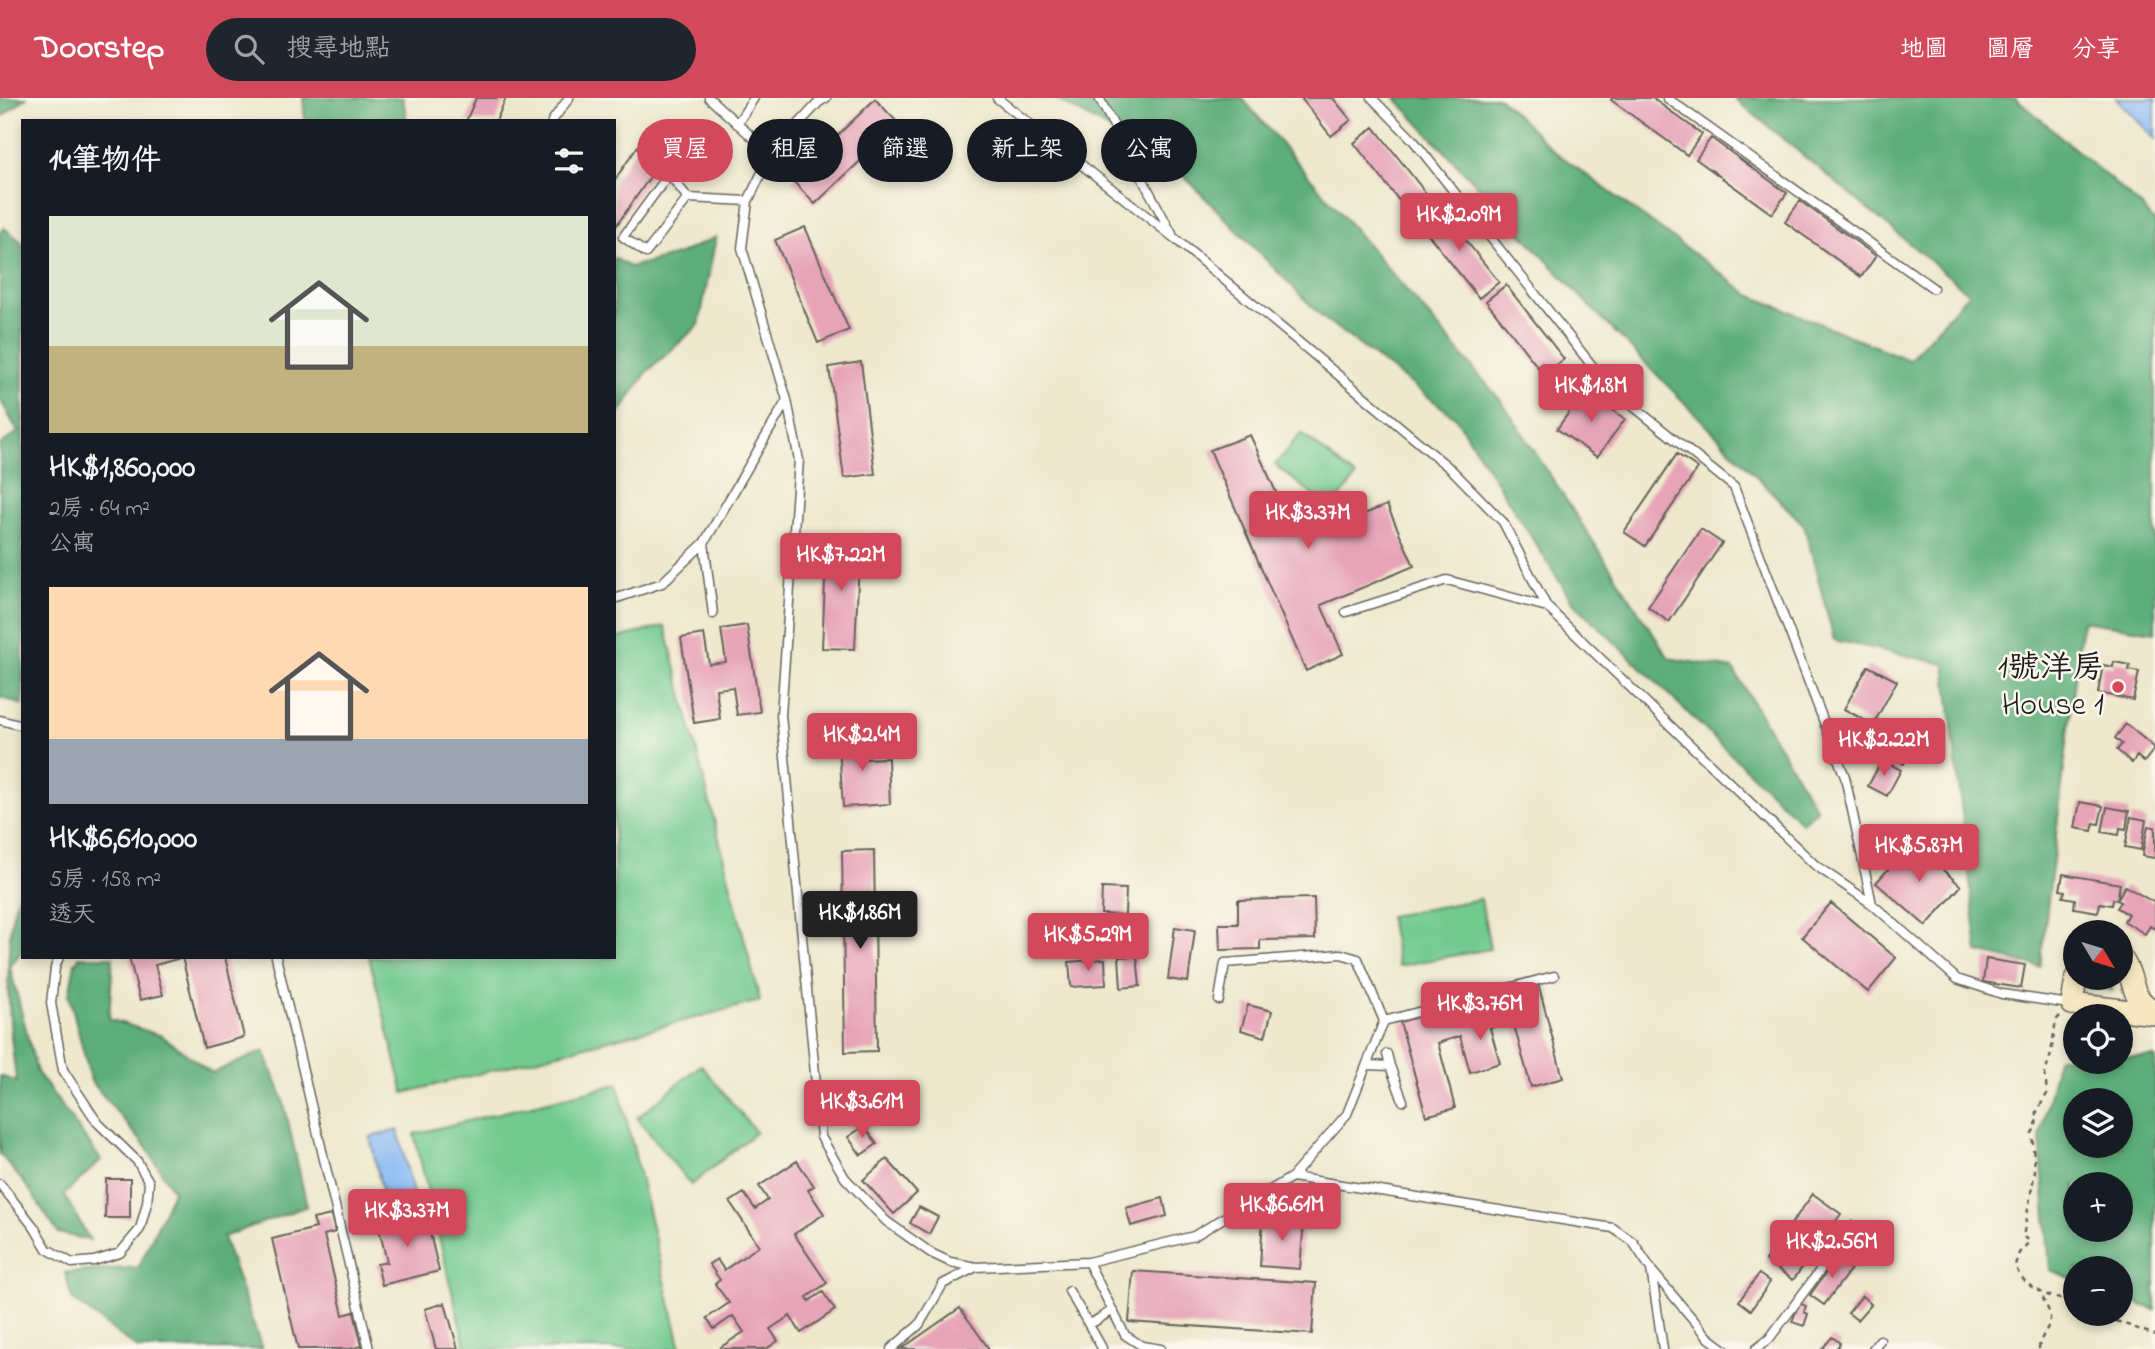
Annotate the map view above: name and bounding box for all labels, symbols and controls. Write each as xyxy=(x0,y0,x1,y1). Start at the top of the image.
search box xyxy=(206,18,696,81)
text: Doorstep xyxy=(35,25,164,73)
icon: search xyxy=(230,30,268,68)
text: 搜尋地點 xyxy=(286,31,390,69)
text: 地圖 xyxy=(1900,33,1948,68)
text: 圖層 xyxy=(1986,33,2034,68)
text: 分享 xyxy=(2072,33,2120,68)
chip: 買屋 xyxy=(637,119,733,182)
chip: 租屋 xyxy=(747,119,843,182)
chip: 篩選 xyxy=(857,119,953,182)
chip: 新上架 xyxy=(967,119,1087,182)
chip: 公寓 xyxy=(1101,119,1197,182)
text: 14筆物件 xyxy=(49,140,161,184)
icon: filters xyxy=(550,142,588,180)
pin: HK$2.09M xyxy=(1387,194,1531,253)
text: HK$2.09M xyxy=(1416,199,1502,232)
icon: home xyxy=(256,262,382,388)
pin: HK$1.8M xyxy=(1526,364,1656,424)
text: HK$1.8M xyxy=(1554,370,1628,403)
text: HK$1,860,000 xyxy=(49,447,195,491)
pin: HK$3.37M xyxy=(1236,491,1380,551)
text: 2房 · 64 m² xyxy=(49,493,150,526)
text: HK$3.37M xyxy=(1265,497,1351,530)
text: 公寓 xyxy=(49,528,95,561)
pin: HK$7.22M xyxy=(769,533,913,593)
text: HK$7.22M xyxy=(796,539,886,572)
icon: home xyxy=(256,633,382,759)
place label: 1號洋房 House 1 xyxy=(1998,646,2104,730)
marker: 1號洋房 House 1 xyxy=(2110,679,2126,695)
pin: HK$2.4M xyxy=(797,714,927,773)
pin: HK$2.22M xyxy=(1812,718,1956,778)
text: HK$2.4M xyxy=(823,719,901,752)
text: HK$2.22M xyxy=(1838,724,1930,757)
text: HK$6,610,000 xyxy=(49,818,197,862)
pin: HK$5.87M xyxy=(1847,824,1991,884)
text: HK$5.87M xyxy=(1875,830,1963,863)
text: 5房 · 158 m² xyxy=(49,864,161,897)
pin: HK$1.86M xyxy=(788,892,932,951)
text: HK$1.86M xyxy=(818,897,902,930)
text: 透天 xyxy=(49,899,95,932)
pin: HK$5.29M xyxy=(1016,914,1160,973)
text: HK$5.29M xyxy=(1044,919,1132,952)
north arrow xyxy=(2063,920,2133,990)
map controls xyxy=(2063,920,2133,1326)
pin: HK$3.76M xyxy=(1408,982,1552,1042)
text: HK$3.76M xyxy=(1437,988,1523,1021)
button: locate xyxy=(2063,1004,2133,1074)
pin: HK$3.61M xyxy=(790,1080,934,1140)
text: HK$3.61M xyxy=(820,1086,904,1119)
button: layers xyxy=(2063,1088,2133,1158)
button: + xyxy=(2063,1172,2133,1242)
pin: HK$6.61M xyxy=(1210,1184,1354,1243)
text: HK$6.61M xyxy=(1240,1189,1324,1222)
pin: HK$3.37M xyxy=(335,1190,479,1249)
text: HK$3.37M xyxy=(364,1195,450,1228)
pin: HK$2.56M xyxy=(1760,1220,1904,1280)
text: HK$2.56M xyxy=(1786,1226,1878,1259)
button: − xyxy=(2063,1256,2133,1326)

